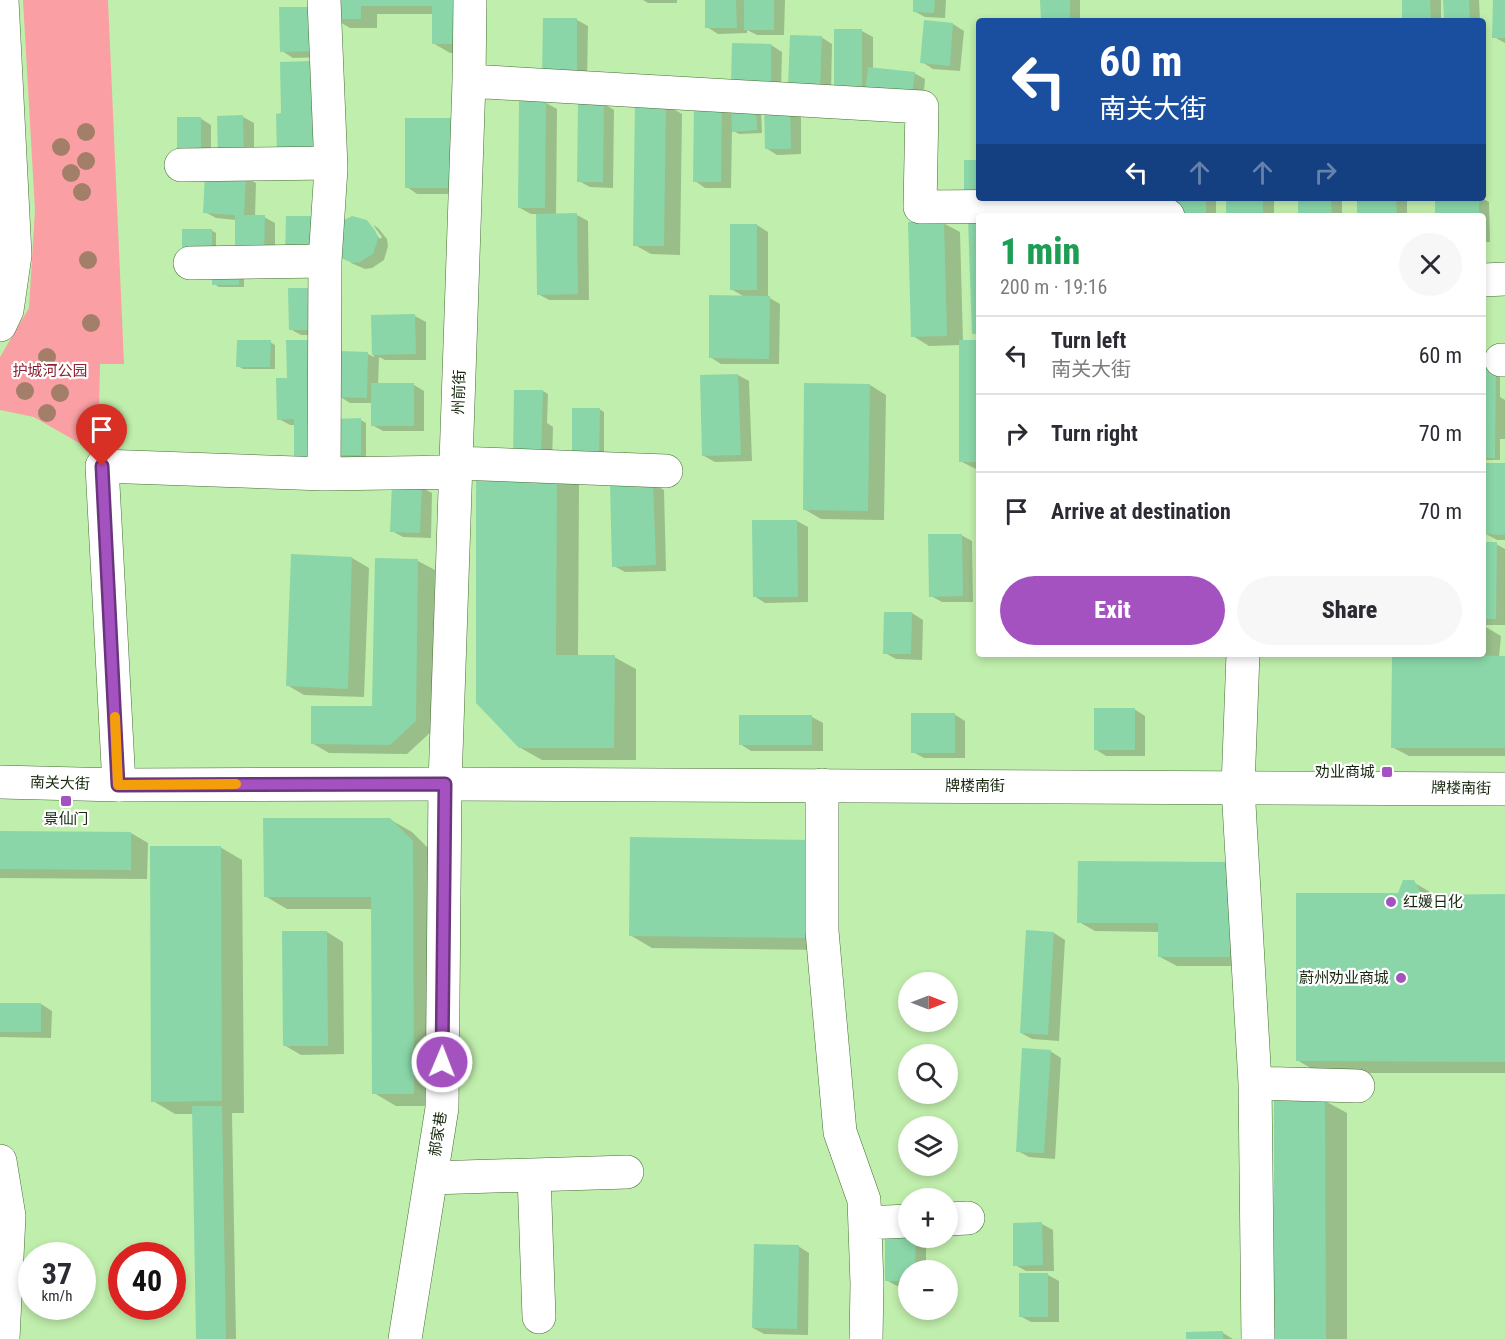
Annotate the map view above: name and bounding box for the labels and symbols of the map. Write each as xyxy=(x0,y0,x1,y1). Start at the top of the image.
park label: 护城河公园 xyxy=(12,362,88,380)
street label: 州前街 xyxy=(449,369,469,415)
pin xyxy=(76,404,127,466)
place label: 劝业商城 xyxy=(1315,763,1375,781)
marker: 劝业商城 xyxy=(1380,765,1394,779)
street label: 南关大街 xyxy=(30,773,90,793)
street label: 牌楼南街 xyxy=(945,777,1005,795)
street label: 牌楼南街 xyxy=(1431,778,1491,798)
marker: 景仙门 xyxy=(59,794,73,808)
place label: 景仙门 xyxy=(43,810,89,828)
place label: 红媛日化 xyxy=(1403,893,1463,911)
marker: 红媛日化 xyxy=(1384,895,1398,909)
place label: 蔚州劝业商城 xyxy=(1299,969,1389,987)
marker: 蔚州劝业商城 xyxy=(1394,971,1408,985)
north arrow xyxy=(898,972,958,1032)
position arrow xyxy=(410,1030,474,1094)
street label: 郝家巷 xyxy=(426,1110,450,1158)
speed limit sign: 40 xyxy=(108,1242,186,1320)

